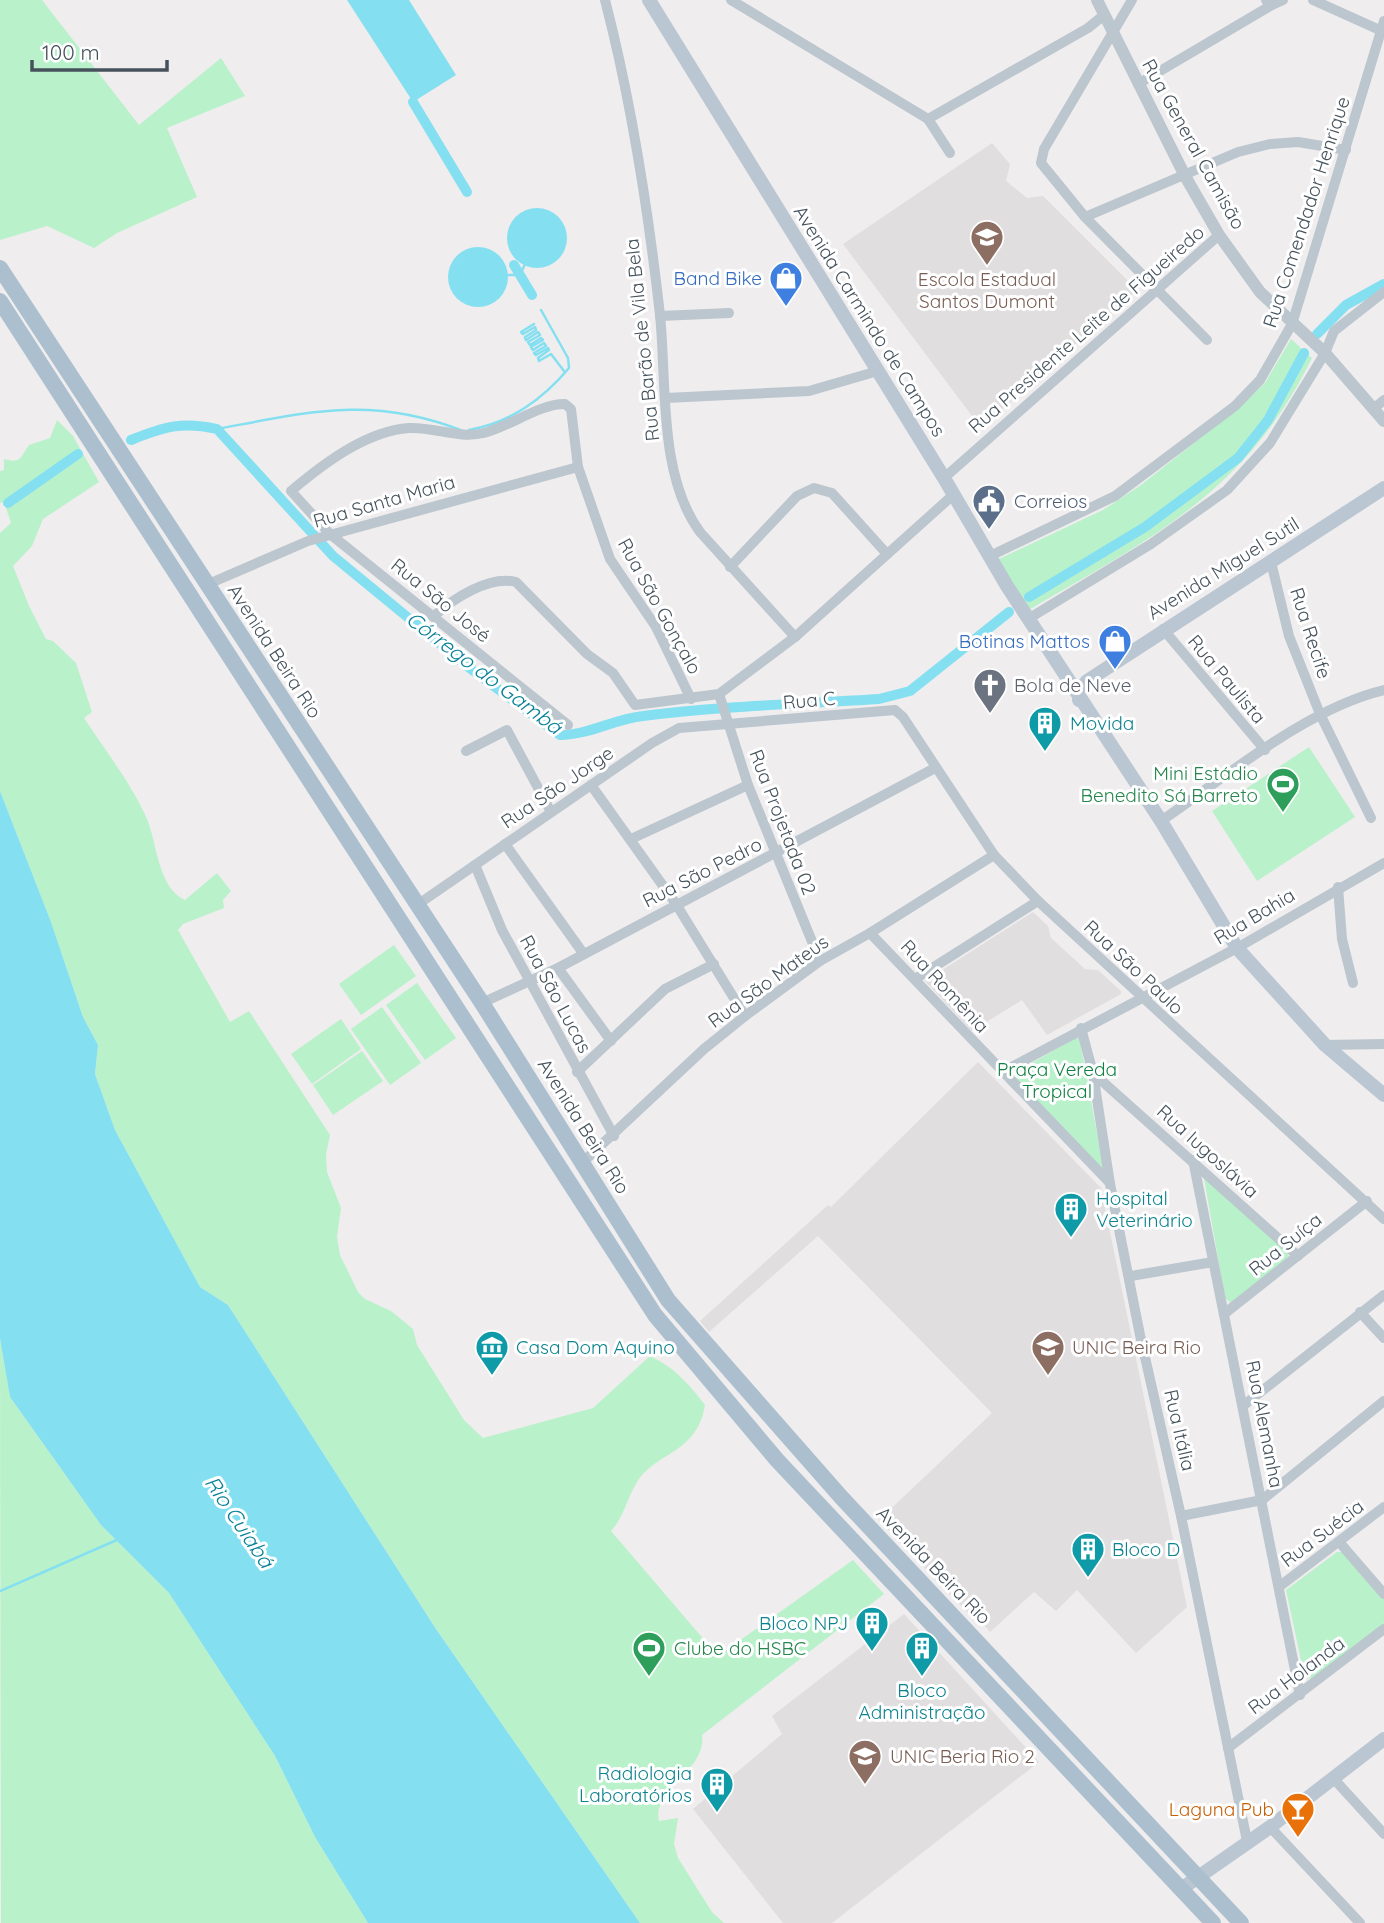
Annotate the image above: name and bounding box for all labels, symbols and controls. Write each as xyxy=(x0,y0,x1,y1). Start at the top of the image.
scale bar xyxy=(32,28,166,72)
text: 100 m xyxy=(42,39,100,65)
street label: Rua General Camisão xyxy=(1137,55,1251,233)
street label: Rua Comendador Henrique xyxy=(1257,94,1355,330)
street label: Avenida Carmindo de Campos xyxy=(789,201,951,441)
school or university icon: Escola Estadual Santos Dumont xyxy=(968,218,1006,267)
street label: Rua Presidente Leite de Figueiredo xyxy=(963,220,1209,438)
street label: Rua Barão de Vila Bela xyxy=(619,238,665,442)
shop icon: Band Bike xyxy=(767,259,805,308)
place label: Band Bike xyxy=(674,266,762,290)
place label: Escola Estadual Santos Dumont xyxy=(918,267,1056,313)
street label: Rua Santa Maria xyxy=(310,469,458,533)
public building icon: Correios xyxy=(970,482,1008,531)
place label: Correios xyxy=(1014,489,1087,513)
street label: Avenida Miguel Sutil xyxy=(1143,512,1303,624)
street label: Rua São Gonçalo xyxy=(613,534,707,678)
street label: Rua São José xyxy=(386,553,496,647)
street label: Avenida Beira Rio xyxy=(223,579,327,723)
street label: Rua Recife xyxy=(1285,584,1337,682)
water label: Córrego do Gambá xyxy=(402,605,569,740)
shop icon: Botinas Mattos xyxy=(1096,622,1134,671)
place label: Botinas Mattos xyxy=(959,629,1090,653)
street label: Rua Paulista xyxy=(1183,630,1271,728)
church icon: Bola de Neve xyxy=(971,666,1009,715)
place label: Bola de Neve xyxy=(1014,673,1132,697)
street label: Rua C xyxy=(782,686,836,714)
building icon: Movida xyxy=(1026,704,1064,753)
place label: Movida xyxy=(1070,711,1134,735)
street label: Rua São Jorge xyxy=(496,741,618,833)
street label: Rua Projetada 02 xyxy=(744,746,822,898)
place label: Mini Estádio Benedito Sá Barreto xyxy=(1081,761,1258,807)
sports icon: Mini Estádio Benedito Sá Barreto xyxy=(1264,765,1302,814)
street label: Rua São Pedro xyxy=(638,832,766,912)
street label: Rua Bahia xyxy=(1209,882,1299,950)
street label: Rua São Paulo xyxy=(1079,915,1189,1019)
street label: Rua São Mateus xyxy=(703,929,833,1033)
street label: Rua São Lucas xyxy=(515,931,597,1057)
street label: Rua Romênia xyxy=(896,934,994,1038)
street label: Avenida Beira Rio xyxy=(533,1054,635,1198)
park label: Praça Vereda Tropical xyxy=(997,1057,1117,1103)
street label: Rua Iugoslávia xyxy=(1152,1099,1264,1203)
place label: Hospital Veterinário xyxy=(1096,1186,1193,1232)
building icon: Hospital Veterinário xyxy=(1052,1190,1090,1239)
street label: Rua Suíça xyxy=(1244,1207,1326,1281)
museum icon: Casa Dom Aquino xyxy=(473,1328,511,1377)
school or university icon: UNIC Beira Rio xyxy=(1029,1328,1067,1377)
place label: Casa Dom Aquino xyxy=(516,1335,675,1359)
place label: UNIC Beira Rio xyxy=(1072,1335,1201,1359)
street label: Rua Alemanha xyxy=(1241,1358,1289,1490)
street label: Rua Itália xyxy=(1159,1387,1201,1473)
water label: Rio Cuiabá xyxy=(200,1471,281,1573)
street label: Rua Suécia xyxy=(1276,1494,1368,1572)
street label: Avenida Beira Rio xyxy=(872,1501,996,1629)
building icon: Bloco D xyxy=(1069,1530,1107,1579)
place label: Bloco D xyxy=(1112,1537,1180,1561)
building icon: Bloco NPJ xyxy=(853,1604,891,1653)
place label: Bloco NPJ xyxy=(759,1611,848,1635)
sports icon: Clube do HSBC xyxy=(630,1629,668,1678)
building icon: Bloco Administração xyxy=(903,1629,941,1678)
street label: Rua Holanda xyxy=(1243,1631,1349,1719)
place label: Clube do HSBC xyxy=(674,1636,806,1660)
place label: Bloco Administração xyxy=(858,1678,986,1724)
school or university icon: UNIC Beria Rio 2 xyxy=(846,1737,884,1786)
place label: UNIC Beria Rio 2 xyxy=(890,1744,1035,1768)
place label: Radiologia Laboratórios xyxy=(579,1761,692,1807)
building icon: Radiologia Laboratórios xyxy=(698,1765,736,1814)
bar icon: Laguna Pub xyxy=(1279,1790,1317,1839)
place label: Laguna Pub xyxy=(1169,1797,1274,1821)

